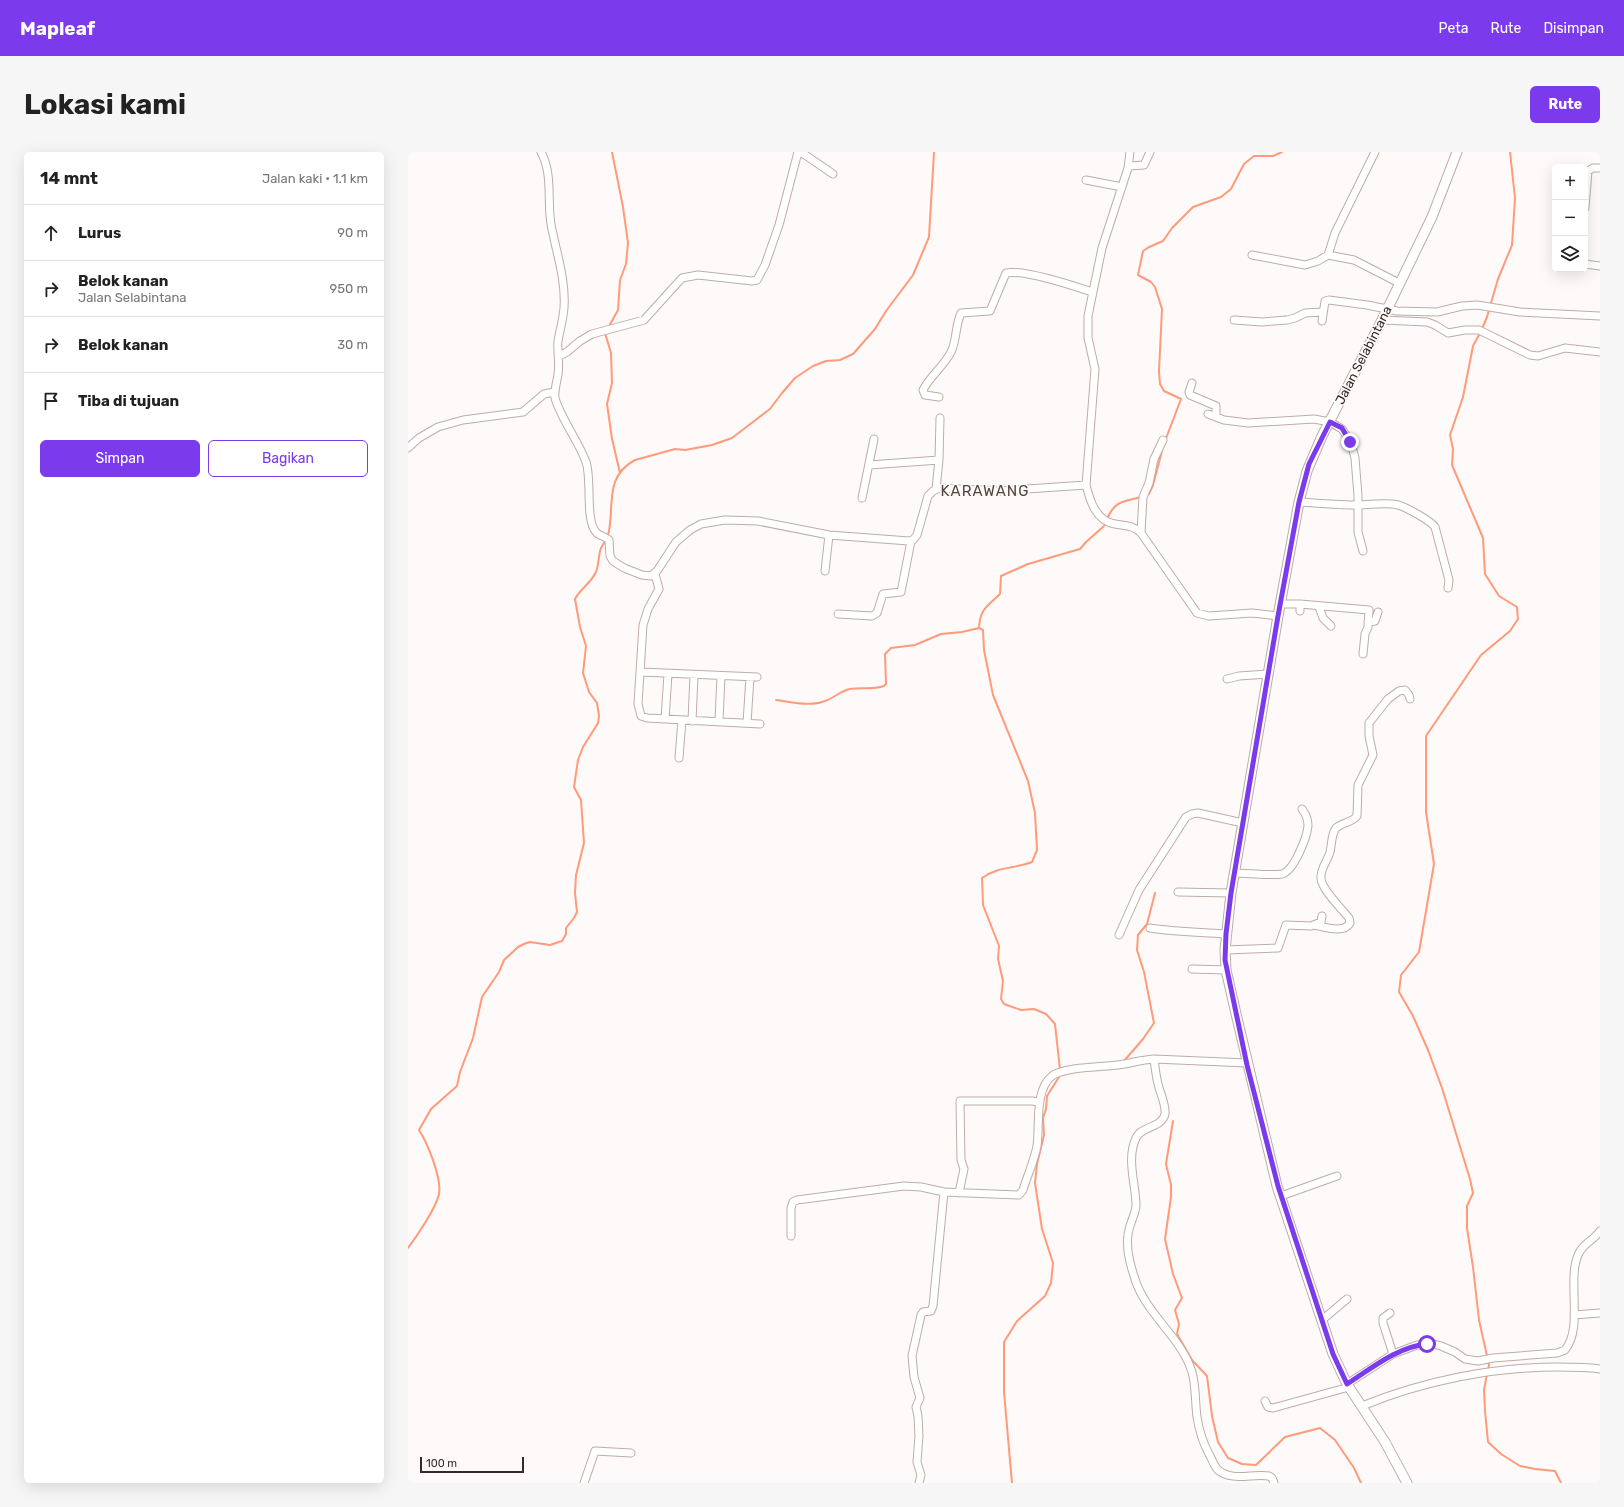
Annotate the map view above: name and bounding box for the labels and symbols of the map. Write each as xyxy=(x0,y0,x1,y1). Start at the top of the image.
street label: Jalan Selabintana xyxy=(1332,304,1395,407)
route end xyxy=(1341,433,1359,451)
district label: KARAWANG xyxy=(941,482,1029,500)
route start xyxy=(1418,1335,1436,1353)
scale bar xyxy=(420,1455,524,1474)

